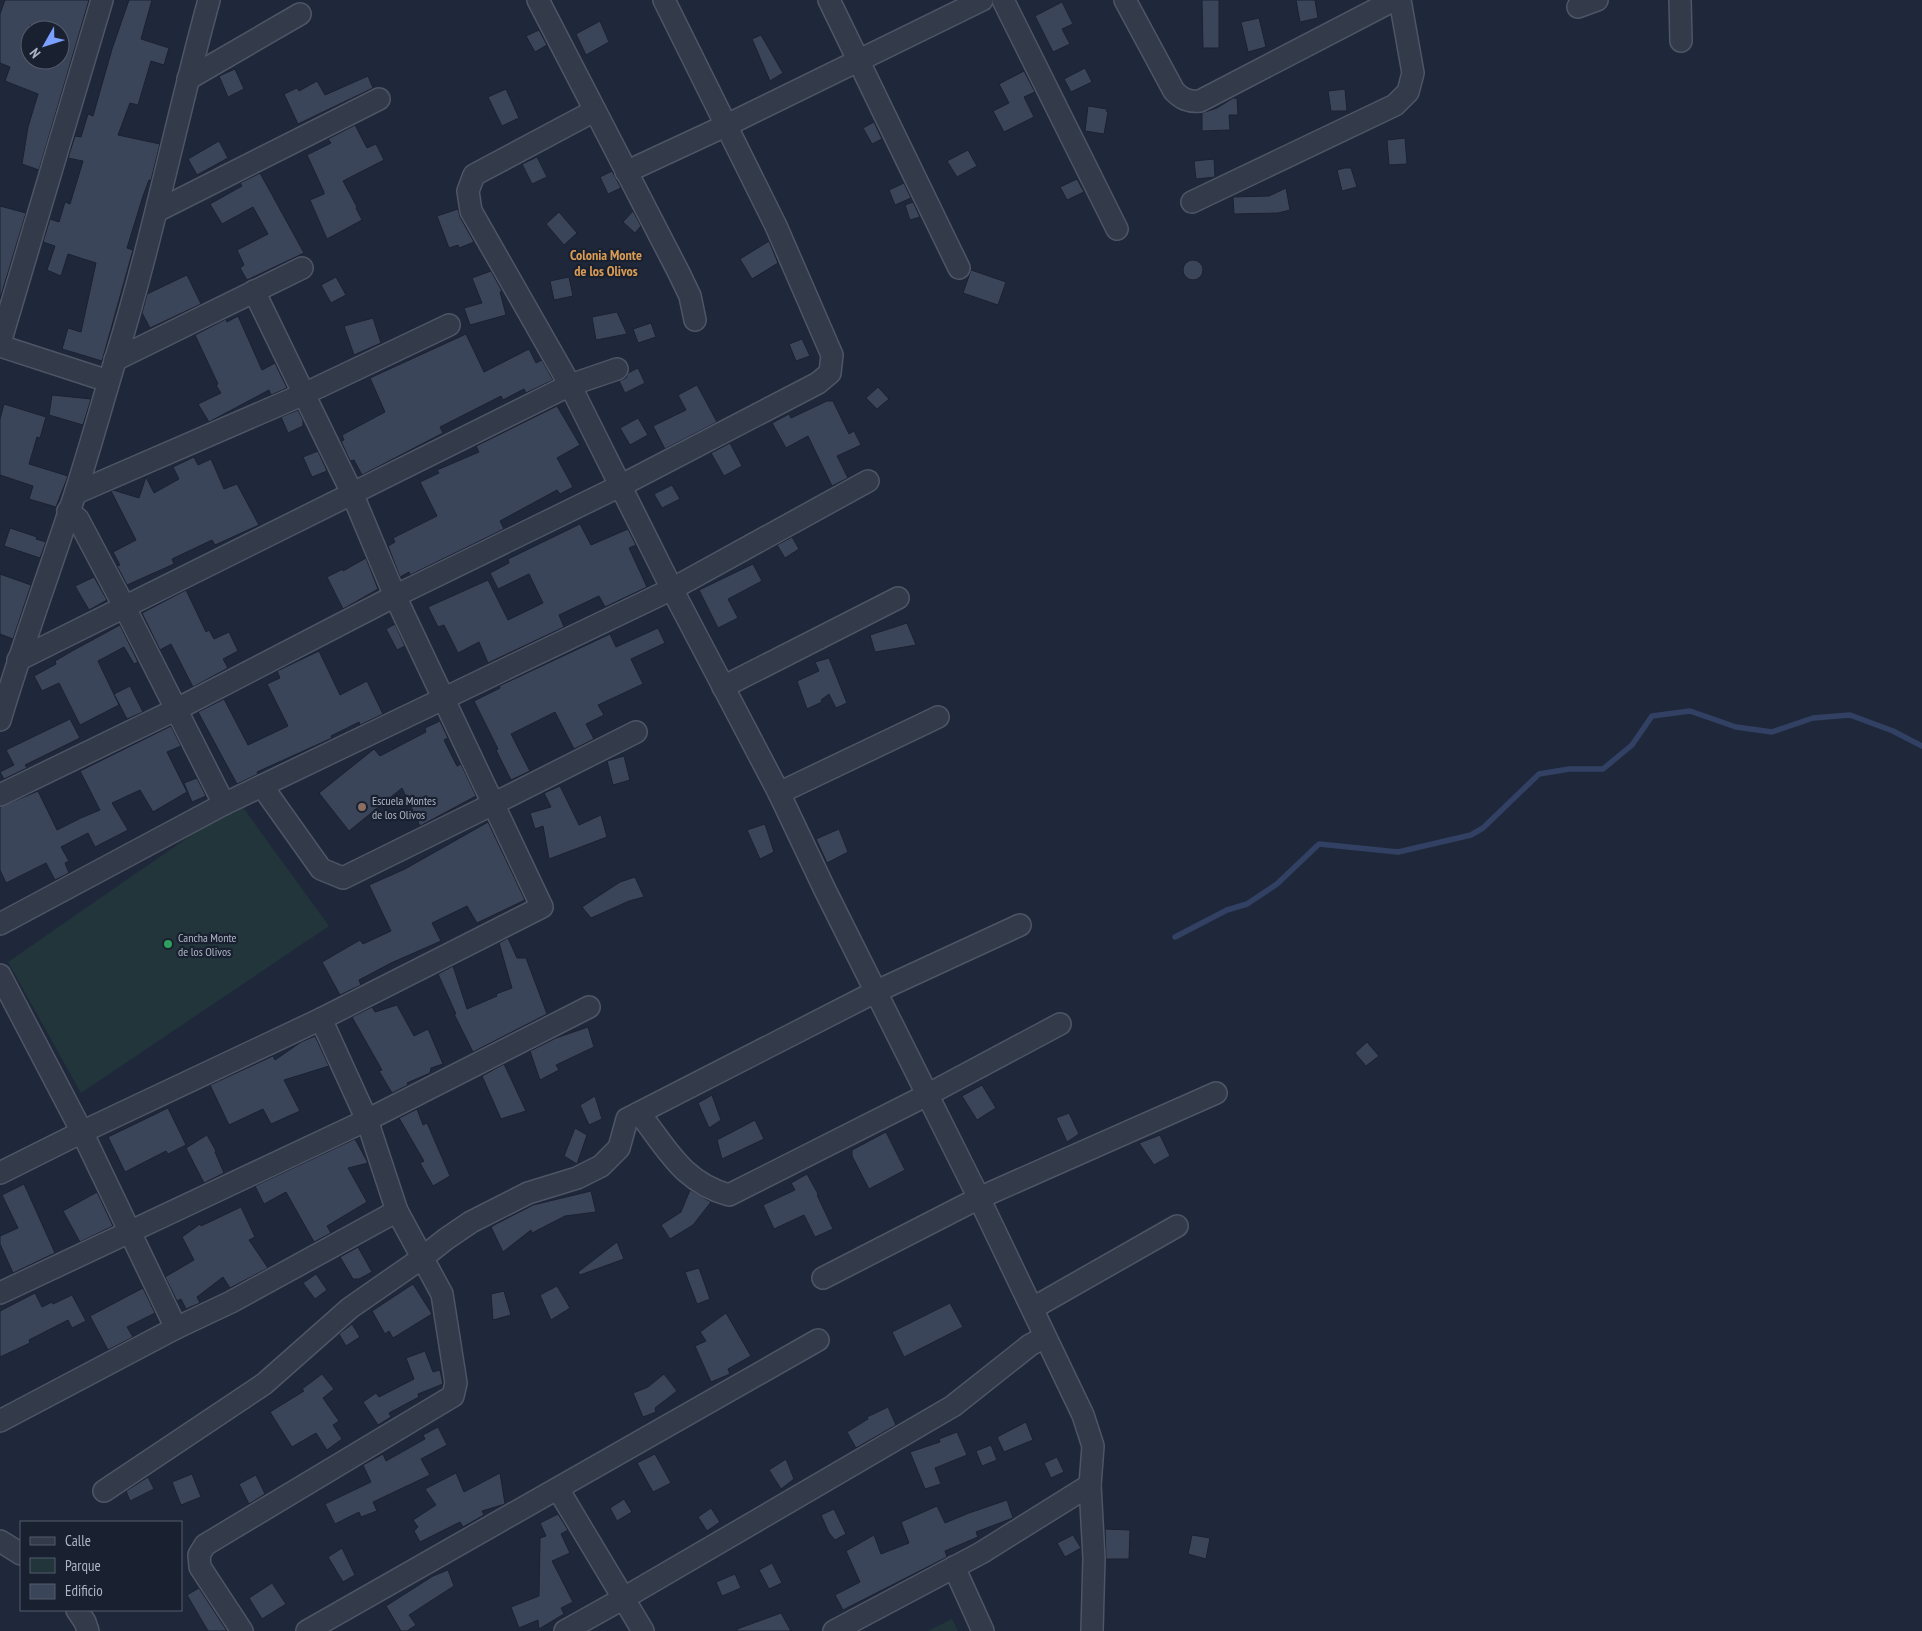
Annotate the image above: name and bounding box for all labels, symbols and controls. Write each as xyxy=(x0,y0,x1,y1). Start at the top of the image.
north arrow xyxy=(20,20,70,70)
text: N xyxy=(26,45,44,62)
district label: Colonia Monte de los Olivos xyxy=(570,246,642,280)
place label: Escuela Montes de los Olivos xyxy=(372,793,436,822)
marker: Escuela Montes de los Olivos xyxy=(356,801,368,813)
place label: Cancha Monte de los Olivos xyxy=(178,930,237,959)
marker: Cancha Monte de los Olivos xyxy=(162,938,174,950)
legend xyxy=(20,1521,182,1611)
text: Calle xyxy=(65,1531,91,1550)
text: Parque xyxy=(65,1556,101,1575)
text: Edificio xyxy=(65,1581,103,1600)

